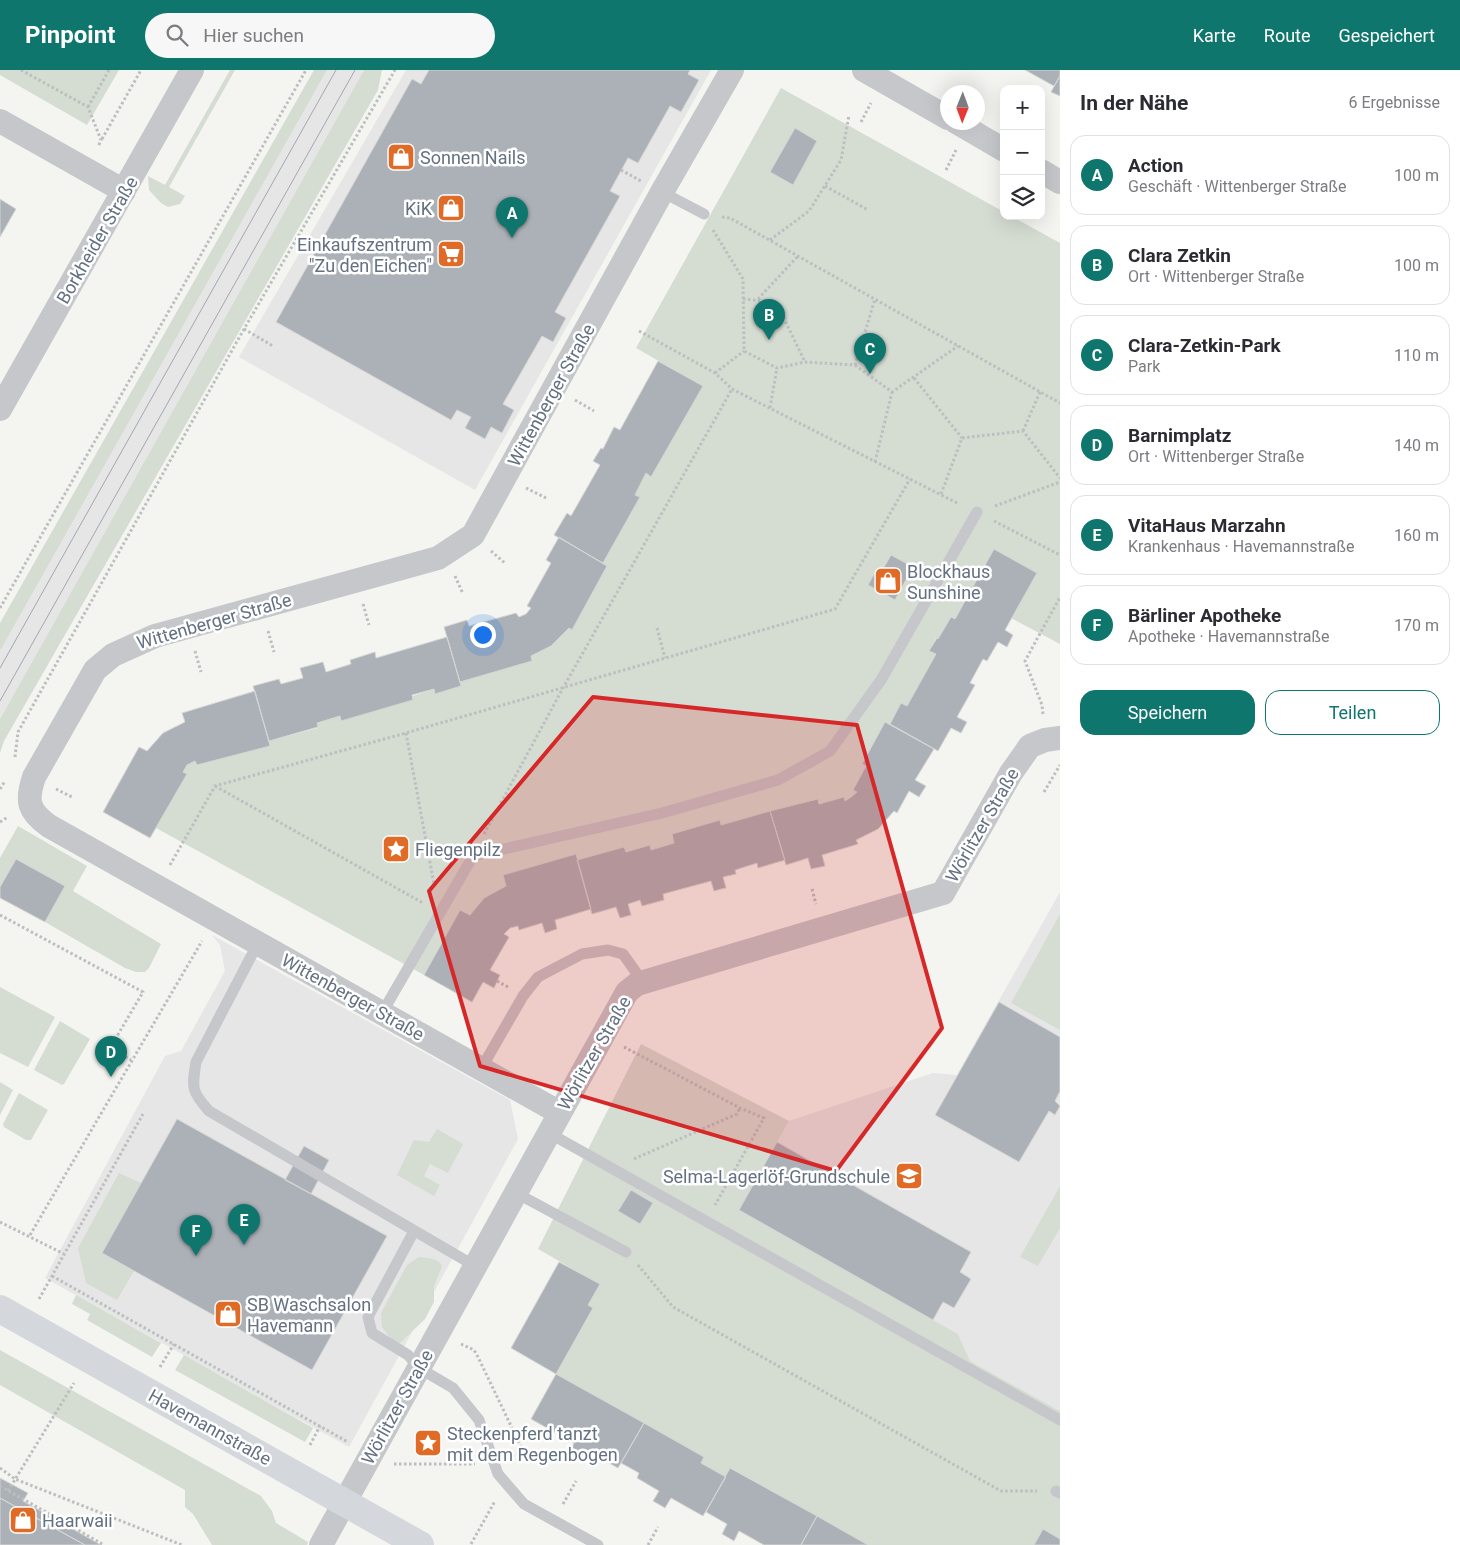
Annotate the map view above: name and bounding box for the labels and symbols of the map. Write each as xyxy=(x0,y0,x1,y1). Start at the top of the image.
north arrow xyxy=(940,85,985,130)
shop icon: Sonnen Nails xyxy=(386,142,416,172)
place label: Sonnen Nails xyxy=(420,147,525,168)
street label: Borkheider Straße xyxy=(52,173,142,307)
shop icon: KiK xyxy=(436,193,466,223)
pin: A xyxy=(496,197,528,238)
place label: KiK xyxy=(405,198,433,219)
place label: Einkaufszentrum "Zu den Eichen" xyxy=(297,234,432,276)
supermarket icon: Einkaufszentrum "Zu den Eichen" xyxy=(436,239,466,269)
pin: B xyxy=(753,299,785,340)
street label: Wittenberger Straße xyxy=(503,320,599,470)
pin: C xyxy=(854,333,886,374)
place label: Blockhaus Sunshine xyxy=(907,561,990,603)
shop icon: Blockhaus Sunshine xyxy=(873,566,903,596)
street label: Wittenberger Straße xyxy=(134,589,294,653)
your location xyxy=(470,622,496,648)
street label: Wörlitzer Straße xyxy=(941,764,1023,886)
place icon: Fliegenpilz xyxy=(381,834,411,864)
place label: Fliegenpilz xyxy=(415,839,501,860)
street label: Wittenberger Straße xyxy=(278,949,428,1045)
street label: Wörlitzer Straße xyxy=(553,992,635,1114)
pin: D xyxy=(95,1036,127,1077)
school or university icon: Selma-Lagerlöf-Grundschule xyxy=(894,1161,924,1191)
place label: Selma-Lagerlöf-Grundschule xyxy=(663,1166,890,1187)
pin: E xyxy=(228,1204,260,1245)
pin: F xyxy=(180,1215,212,1256)
place label: SB Waschsalon Havemann xyxy=(247,1294,371,1336)
shop icon: SB Waschsalon Havemann xyxy=(213,1299,243,1329)
street label: Wörlitzer Straße xyxy=(357,1346,437,1468)
street label: Havemannstraße xyxy=(145,1385,275,1469)
place label: Steckenpferd tanzt mit dem Regenbogen xyxy=(447,1423,618,1465)
place icon: Steckenpferd tanzt mit dem Regenbogen xyxy=(413,1428,443,1458)
shop icon: Haarwaii xyxy=(8,1505,38,1535)
place label: Haarwaii xyxy=(42,1510,113,1531)

